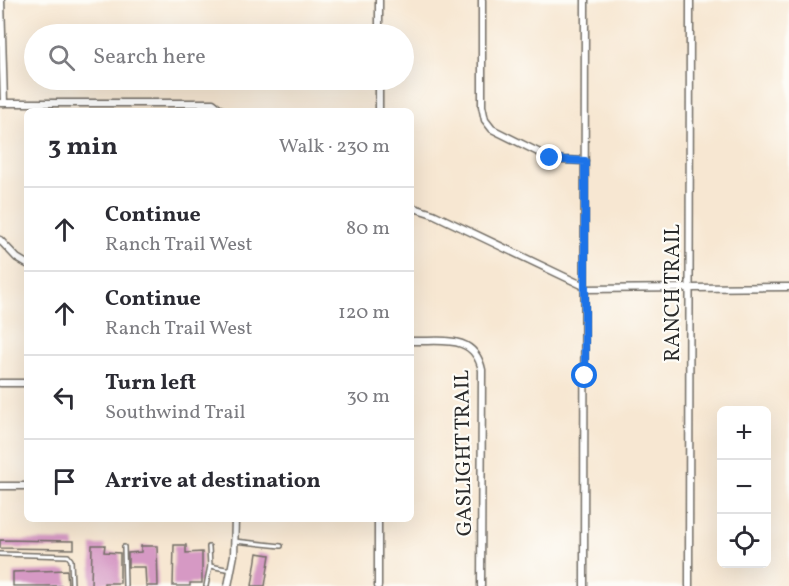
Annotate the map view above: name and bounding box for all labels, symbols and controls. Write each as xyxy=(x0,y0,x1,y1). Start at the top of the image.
search box xyxy=(24,24,414,90)
icon: search xyxy=(45,41,78,74)
text: Search here xyxy=(93,42,206,73)
text: 3 min xyxy=(48,129,118,165)
text: Walk · 230 m xyxy=(279,133,390,161)
route end xyxy=(536,144,562,170)
text: Continue xyxy=(105,200,201,231)
icon: ahead xyxy=(48,213,81,246)
text: 80 m xyxy=(346,215,390,243)
street label: RANCH TRAIL xyxy=(659,224,688,362)
text: Ranch Trail West xyxy=(105,231,253,259)
text: Continue xyxy=(105,284,201,315)
icon: ahead xyxy=(48,297,81,330)
text: 120 m xyxy=(338,299,390,327)
text: Ranch Trail West xyxy=(105,315,253,343)
route start xyxy=(571,362,597,388)
text: Turn left xyxy=(105,368,196,399)
street label: GASLIGHT TRAIL xyxy=(448,369,480,536)
icon: left xyxy=(48,381,81,414)
text: 30 m xyxy=(346,383,390,411)
text: Southwind Trail xyxy=(105,399,245,427)
map controls xyxy=(717,406,771,568)
button: + xyxy=(717,406,771,460)
button: − xyxy=(717,460,771,514)
icon: arrive xyxy=(48,465,81,498)
text: Arrive at destination xyxy=(105,466,321,497)
button: locate xyxy=(717,514,771,568)

